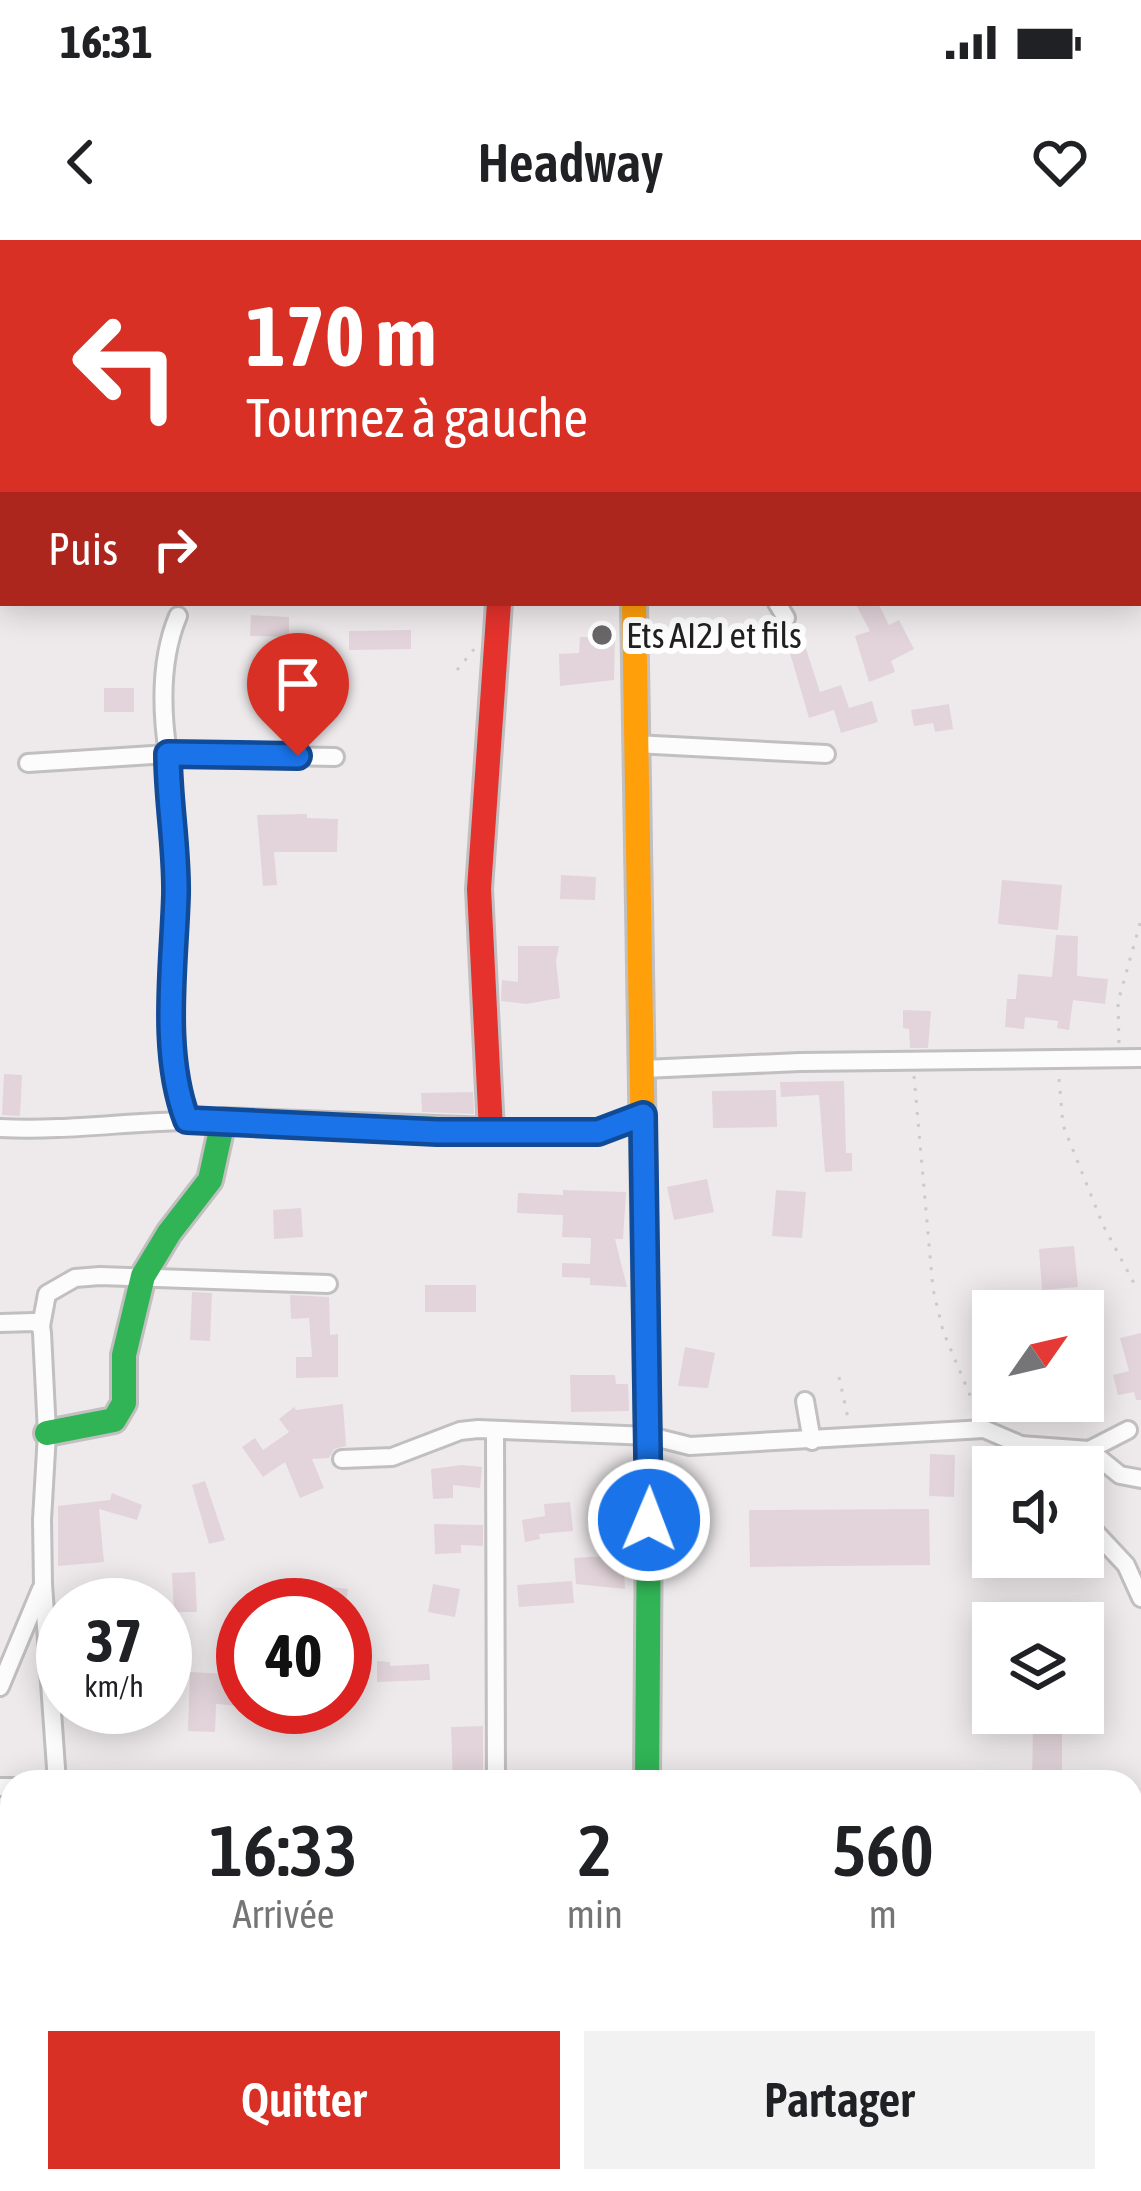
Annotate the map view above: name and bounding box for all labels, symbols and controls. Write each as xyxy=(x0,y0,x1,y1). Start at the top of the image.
text: 16:31 xyxy=(60,16,153,68)
icon: back xyxy=(48,129,114,195)
icon: heart xyxy=(1027,129,1093,195)
text: Headway xyxy=(478,132,663,193)
icon: left xyxy=(48,288,204,444)
text: 170 m xyxy=(246,288,436,384)
text: Tournez à gauche xyxy=(246,387,588,448)
icon: right xyxy=(142,516,208,582)
text: Puis xyxy=(48,523,118,575)
place label: Ets AI2J et fils xyxy=(626,614,802,656)
marker: Ets AI2J et fils xyxy=(589,622,615,648)
pin xyxy=(247,633,349,756)
icon: arrive xyxy=(265,651,331,717)
north arrow xyxy=(972,1290,1104,1422)
map controls xyxy=(972,1290,1104,1734)
button: sound xyxy=(972,1446,1104,1578)
position arrow xyxy=(586,1457,712,1583)
speed limit sign: 40 xyxy=(216,1578,372,1734)
button: layers xyxy=(972,1602,1104,1734)
text: 37 xyxy=(86,1606,142,1675)
text: km/h xyxy=(84,1669,144,1703)
text: 16:33 xyxy=(209,1809,358,1891)
text: 2 xyxy=(578,1809,612,1891)
text: 560 xyxy=(832,1809,934,1891)
text: Arrivée xyxy=(232,1892,334,1936)
text: min xyxy=(567,1892,623,1936)
text: m xyxy=(869,1892,897,1936)
button: Quitter xyxy=(48,2031,560,2169)
button: Partager xyxy=(584,2031,1095,2169)

